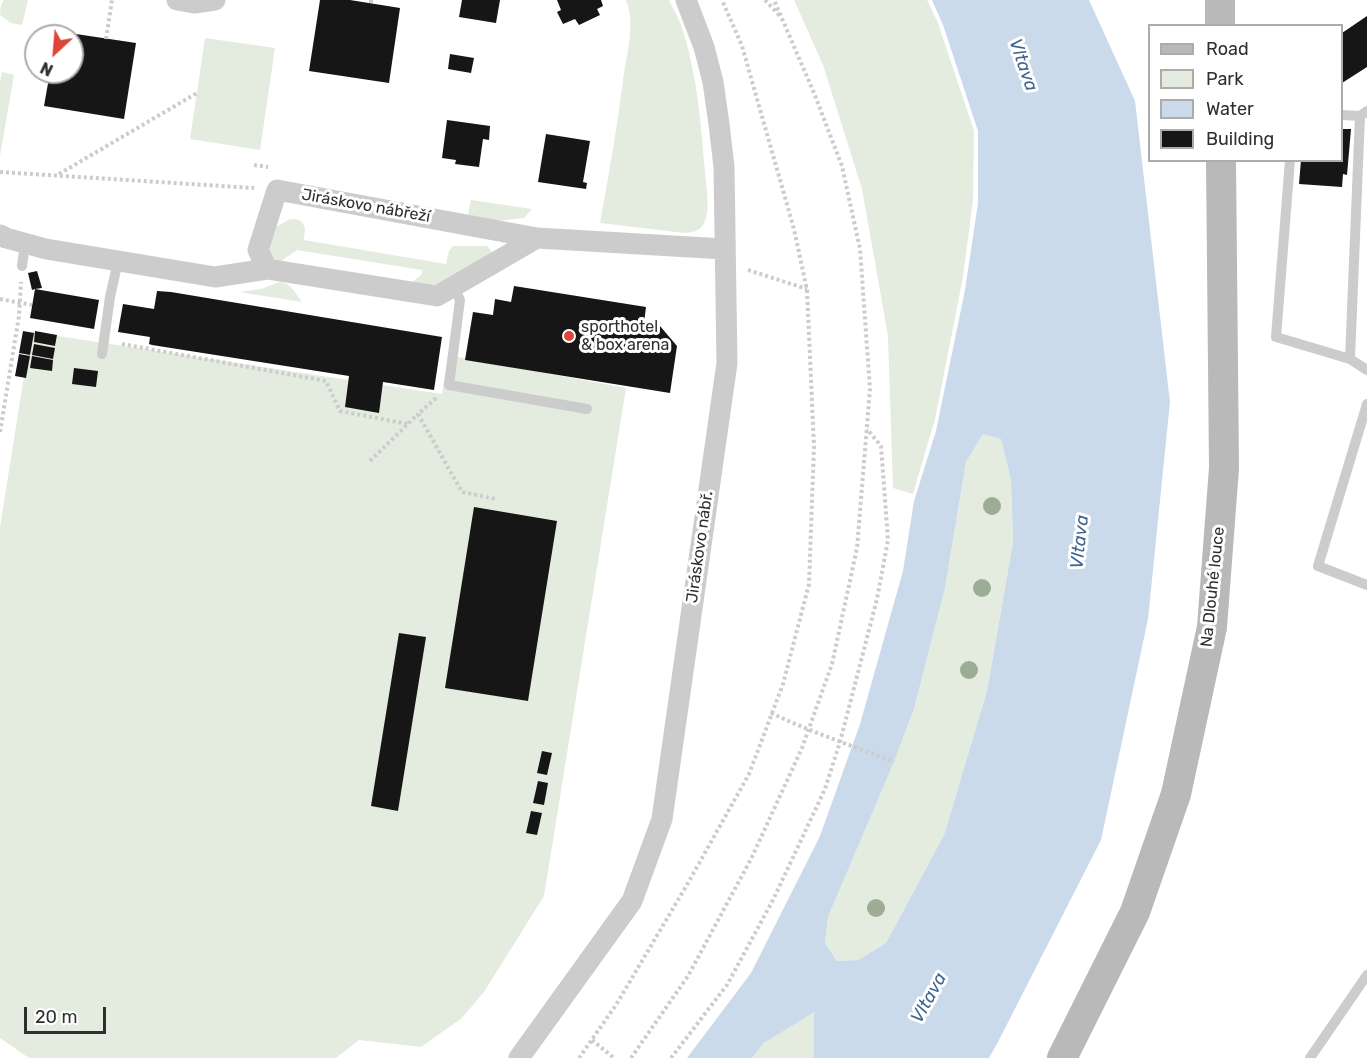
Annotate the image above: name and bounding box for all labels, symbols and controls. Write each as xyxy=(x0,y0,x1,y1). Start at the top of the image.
north arrow xyxy=(24,24,84,84)
legend xyxy=(1148,24,1343,162)
water label: Vltava xyxy=(1004,36,1042,94)
text: Road xyxy=(1206,38,1249,60)
text: N xyxy=(37,58,56,80)
text: Park xyxy=(1206,68,1243,90)
text: Water xyxy=(1206,98,1254,120)
text: Building xyxy=(1206,128,1274,150)
street label: Jiráskovo nábřeží xyxy=(300,185,432,227)
place label: sporthotel & box arena xyxy=(581,317,669,355)
marker: sporthotel & box arena xyxy=(562,329,576,343)
street label: Jiráskovo nábř. xyxy=(683,490,717,604)
water label: Vltava xyxy=(1066,514,1094,570)
street label: Na Dlouhé louce xyxy=(1197,526,1229,648)
water label: Vltava xyxy=(906,969,952,1027)
scale bar xyxy=(27,995,110,1033)
text: 20 m xyxy=(35,1006,77,1028)

